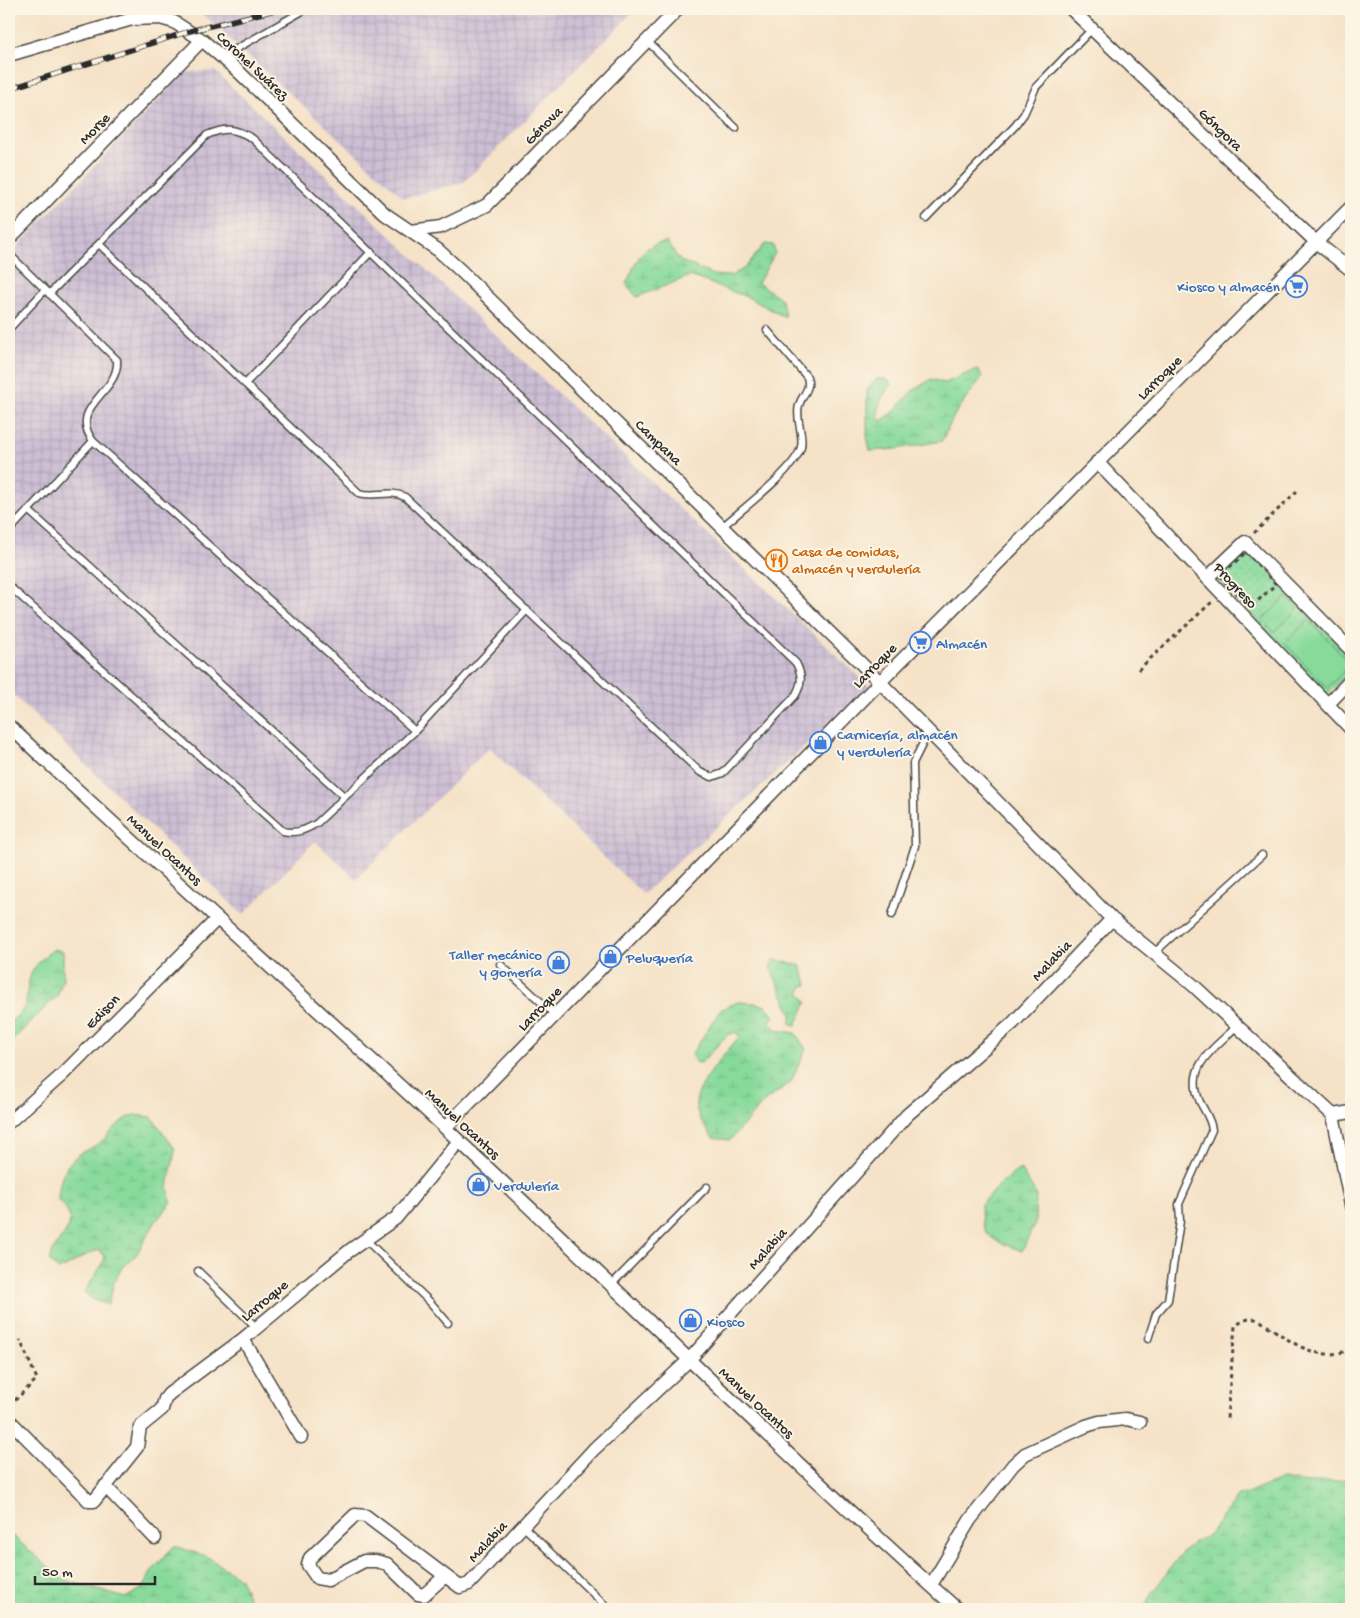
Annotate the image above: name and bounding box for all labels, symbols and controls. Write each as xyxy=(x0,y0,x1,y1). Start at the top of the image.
street label: Coronel Suárez xyxy=(212,28,292,105)
street label: Génova xyxy=(521,103,568,149)
street label: Góngora xyxy=(1194,105,1246,156)
street label: Morse xyxy=(76,110,115,149)
supermarket icon: Kiosco y almacén xyxy=(1284,274,1308,298)
place label: Kiosco y almacén xyxy=(1177,279,1280,297)
street label: Larroque xyxy=(1134,352,1187,405)
street label: Campana xyxy=(630,417,685,471)
place label: Casa de comidas, almacén y verdulería xyxy=(792,544,921,579)
restaurant icon: Casa de comidas, almacén y verdulería xyxy=(764,548,788,572)
street label: Progreso xyxy=(1208,559,1260,613)
supermarket icon: Almacén xyxy=(908,631,932,655)
place label: Almacén xyxy=(936,636,987,654)
street label: Larroque xyxy=(850,640,902,693)
place label: Carnicería, almacén y verdulería xyxy=(837,727,958,762)
shop icon: Carnicería, almacén y verdulería xyxy=(809,731,833,755)
street label: Manuel Ocantos xyxy=(122,811,205,890)
street label: Malabia xyxy=(1029,937,1077,986)
shop icon: Peluquería xyxy=(598,945,622,969)
place label: Taller mecánico y gomería xyxy=(449,947,543,982)
place label: Peluquería xyxy=(625,950,694,968)
shop icon: Taller mecánico y gomería xyxy=(546,951,570,975)
street label: Larroque xyxy=(515,983,567,1036)
street label: Edison xyxy=(82,991,124,1034)
street label: Manuel Ocantos xyxy=(420,1085,503,1164)
shop icon: Verdulería xyxy=(466,1173,490,1197)
place label: Verdulería xyxy=(493,1178,560,1196)
street label: Malabia xyxy=(745,1224,792,1274)
street label: Larroque xyxy=(238,1276,293,1326)
shop icon: Kiosco xyxy=(679,1309,703,1333)
place label: Kiosco xyxy=(707,1314,745,1332)
street label: Manuel Ocantos xyxy=(714,1364,797,1443)
street label: Malabia xyxy=(465,1518,513,1567)
scale bar xyxy=(35,1553,155,1585)
text: 50 m xyxy=(42,1564,73,1582)

